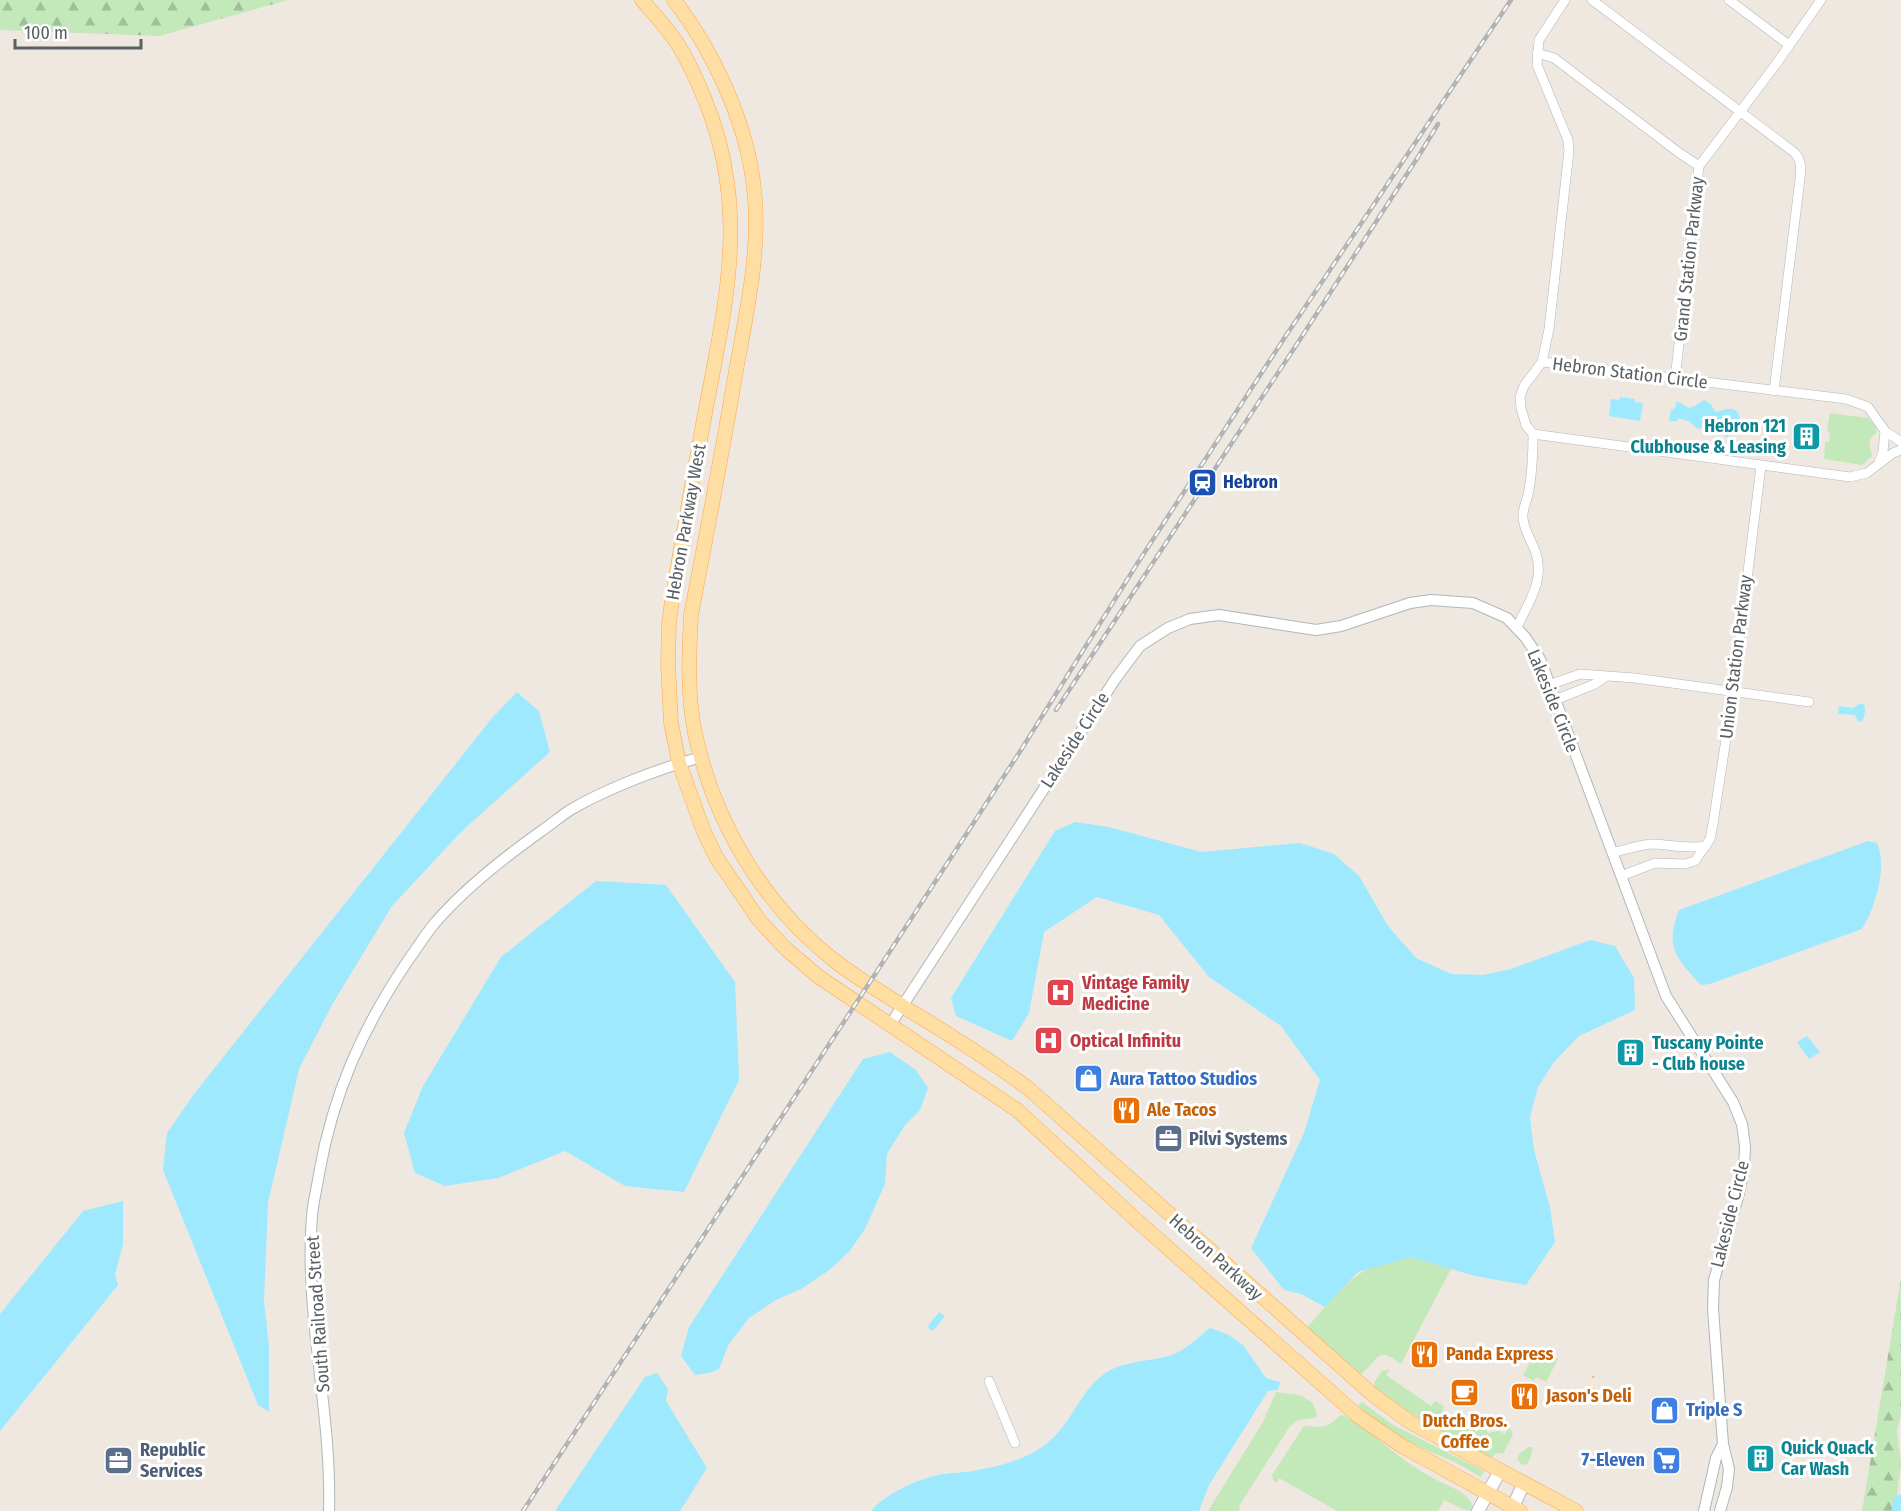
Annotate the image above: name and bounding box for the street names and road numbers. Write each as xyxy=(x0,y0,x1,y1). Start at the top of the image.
street label: Grand Station Parkway xyxy=(1669,176,1709,342)
street label: Hebron Station Circle xyxy=(1551,353,1709,393)
street label: Hebron Parkway West xyxy=(661,442,711,602)
street label: Union Station Parkway xyxy=(1715,574,1757,740)
street label: Lakeside Circle xyxy=(1522,646,1584,756)
street label: Lakeside Circle xyxy=(1036,688,1114,792)
street label: Lakeside Circle xyxy=(1706,1158,1754,1270)
street label: Hebron Parkway xyxy=(1165,1209,1267,1305)
street label: South Railroad Street xyxy=(302,1235,334,1393)

